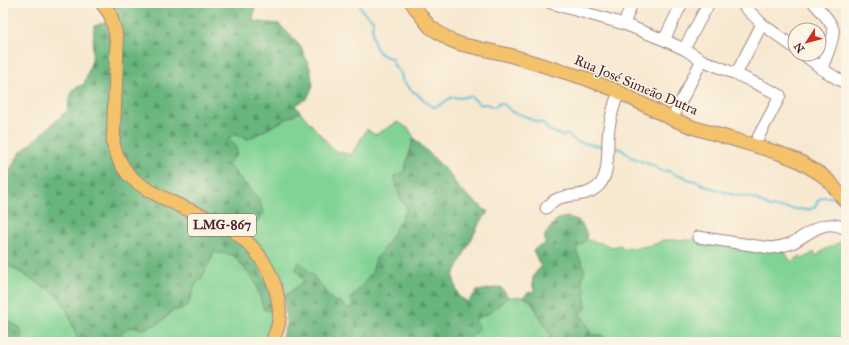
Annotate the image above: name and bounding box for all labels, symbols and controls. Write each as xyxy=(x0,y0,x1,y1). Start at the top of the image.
north arrow xyxy=(787,22,827,62)
text: N xyxy=(791,39,807,55)
street label: Rua José Simeão Dutra xyxy=(571,51,701,120)
road number: LMG-867 xyxy=(188,214,256,236)

